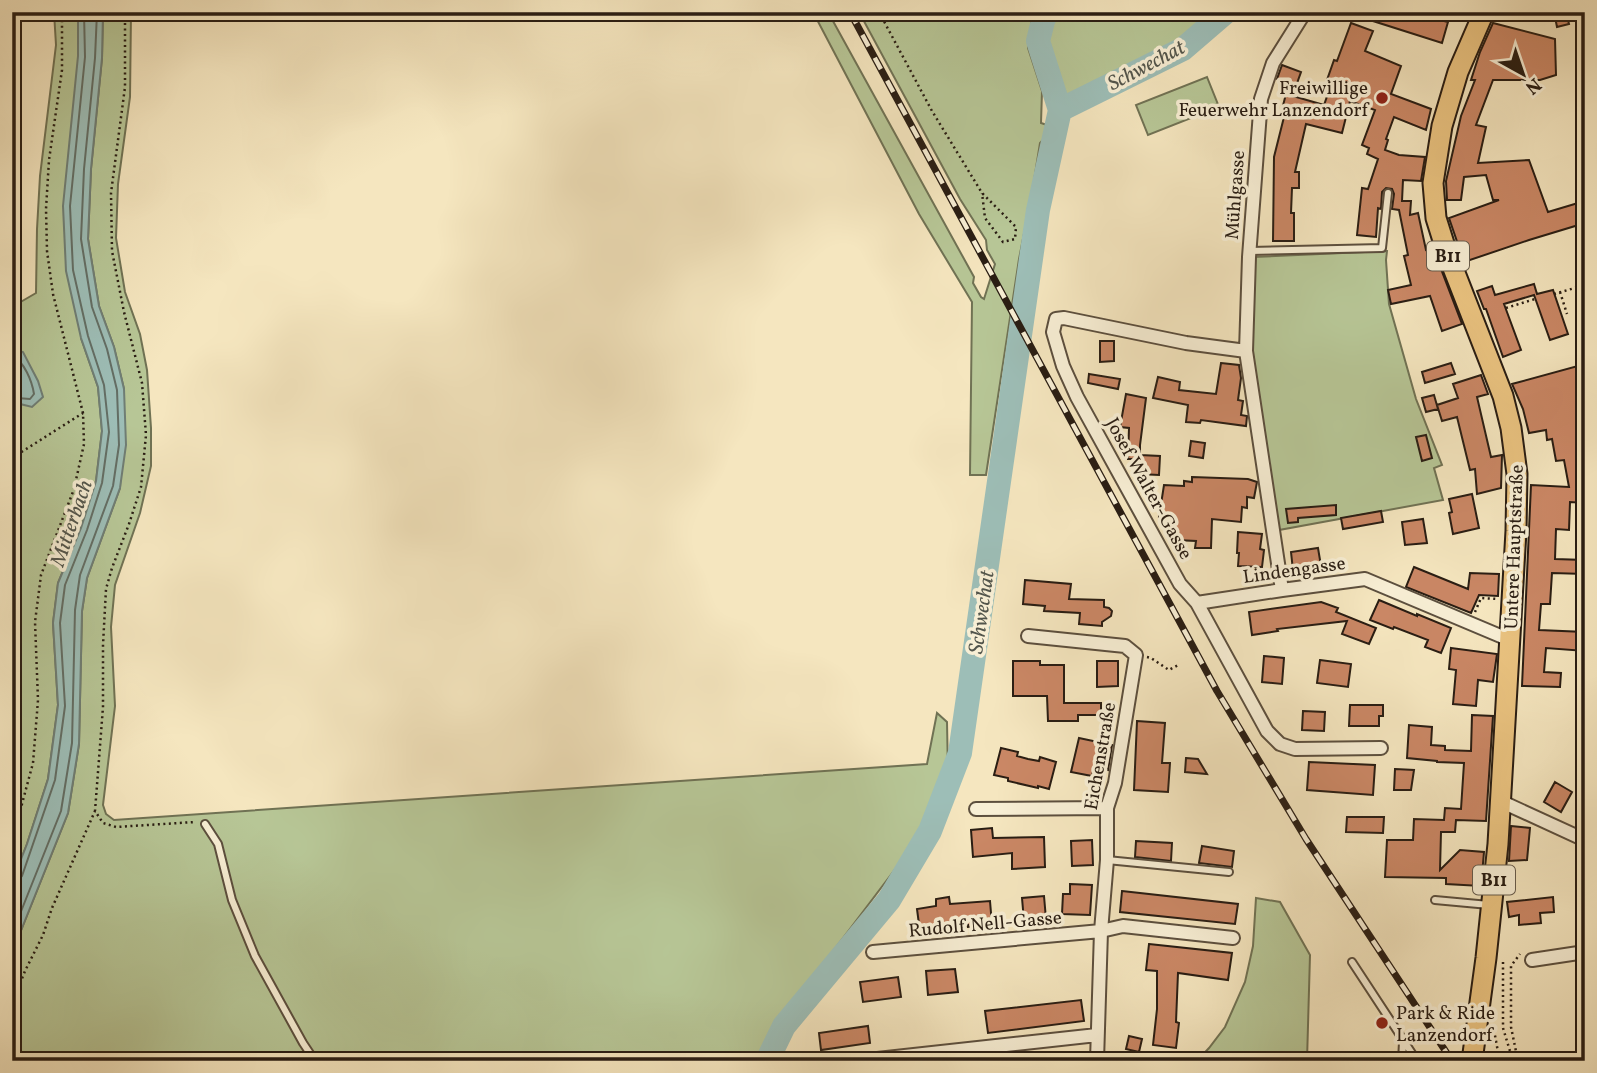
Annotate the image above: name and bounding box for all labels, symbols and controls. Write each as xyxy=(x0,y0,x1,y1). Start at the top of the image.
water label: Schwechat xyxy=(1103,33,1192,99)
north arrow xyxy=(1488,38,1558,108)
text: N xyxy=(1519,71,1546,100)
place label: Freiwillige Feuerwehr Lanzendorf xyxy=(1178,76,1369,124)
marker: Freiwillige Feuerwehr Lanzendorf xyxy=(1374,90,1390,106)
street label: Mühlgasse xyxy=(1220,150,1252,241)
road number: B11 xyxy=(1427,242,1469,270)
street label: Josef Walter-Gasse xyxy=(1098,413,1198,565)
street label: Untere Hauptstraße xyxy=(1499,464,1531,630)
water label: Mitterbach xyxy=(44,476,101,572)
street label: Lindengasse xyxy=(1241,551,1347,591)
water label: Schwechat xyxy=(962,567,1003,656)
street label: Eichenstraße xyxy=(1079,700,1123,812)
road number: B11 xyxy=(1473,866,1515,894)
street label: Rudolf Nell-Gasse xyxy=(908,905,1063,945)
place label: Park & Ride Lanzendorf xyxy=(1396,1001,1495,1049)
marker: Park & Ride Lanzendorf xyxy=(1374,1015,1390,1031)

